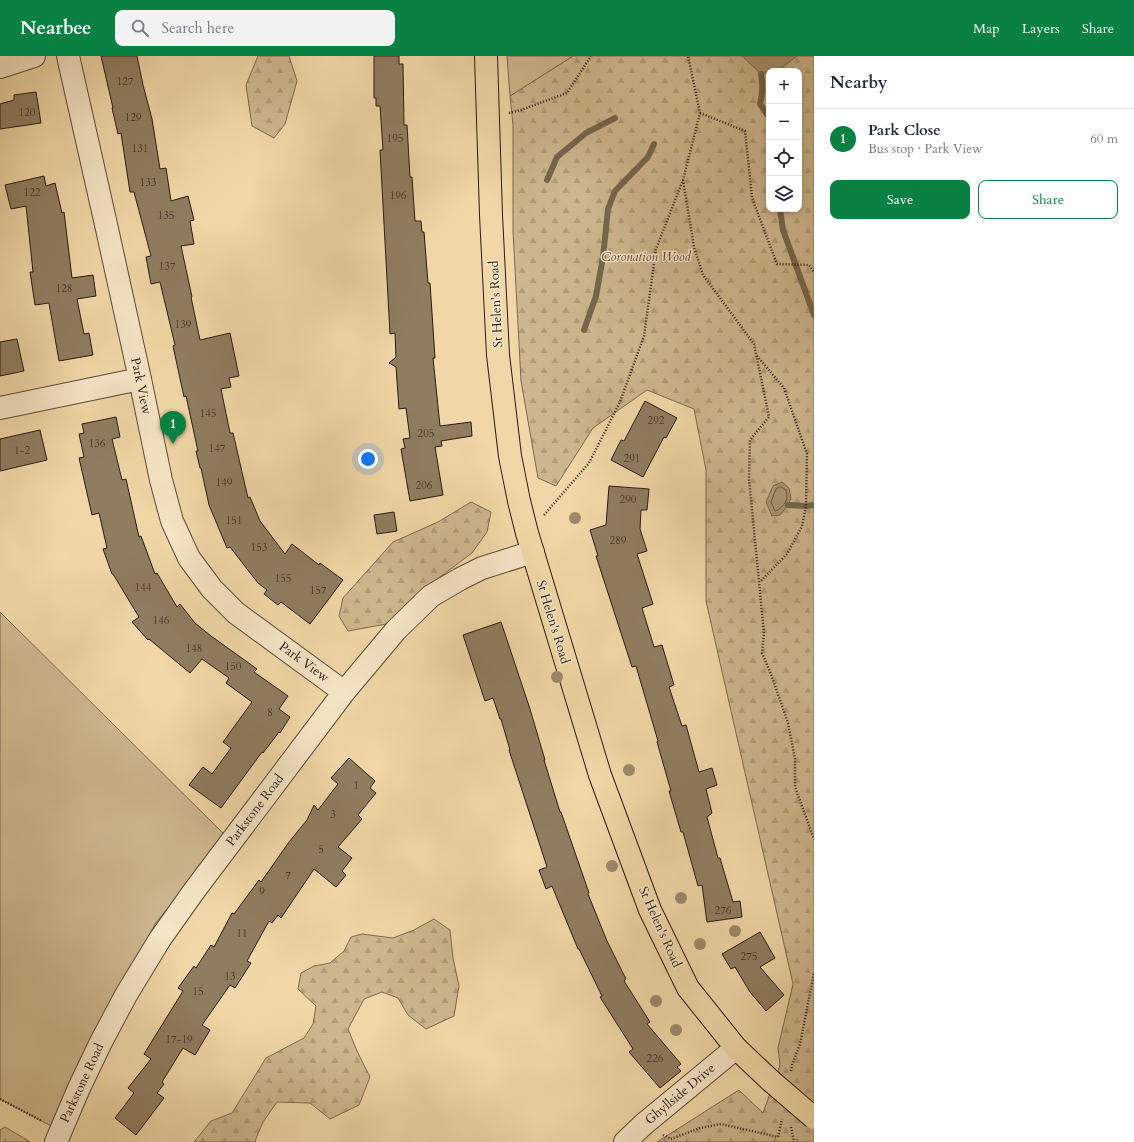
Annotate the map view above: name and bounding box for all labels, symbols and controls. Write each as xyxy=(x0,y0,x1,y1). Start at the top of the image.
search box xyxy=(115,10,395,46)
text: Nearbee xyxy=(20,15,91,41)
icon: search xyxy=(129,17,151,39)
text: Search here xyxy=(161,18,234,38)
text: Map xyxy=(973,19,1000,38)
text: Layers xyxy=(1022,19,1060,38)
text: Share xyxy=(1082,19,1114,38)
map controls xyxy=(766,68,802,212)
button: + xyxy=(766,68,802,104)
text: Nearby xyxy=(830,71,887,94)
house number: 127 xyxy=(117,74,134,89)
button: − xyxy=(766,104,802,140)
house number: 120 xyxy=(19,105,36,120)
house number: 129 xyxy=(125,110,142,125)
text: Park Close xyxy=(868,120,941,140)
text: 1 xyxy=(840,130,846,148)
text: 60 m xyxy=(1090,130,1118,148)
house number: 195 xyxy=(387,131,403,146)
button: locate xyxy=(766,140,802,176)
text: Bus stop · Park View xyxy=(868,140,983,158)
house number: 131 xyxy=(132,141,148,156)
house number: 133 xyxy=(140,175,157,190)
button: layers xyxy=(766,176,802,212)
button: Save xyxy=(830,180,970,219)
button: Share xyxy=(978,180,1118,219)
house number: 122 xyxy=(24,185,41,200)
house number: 196 xyxy=(390,188,407,203)
house number: 135 xyxy=(158,208,174,223)
park label: Coronation Wood xyxy=(601,248,691,266)
house number: 137 xyxy=(159,259,176,274)
street label: St Helen's Road xyxy=(485,260,507,348)
house number: 128 xyxy=(56,281,72,296)
house number: 139 xyxy=(175,317,192,332)
street label: Park View xyxy=(126,356,156,417)
house number: 145 xyxy=(200,406,216,421)
pin: 1 xyxy=(160,411,186,444)
house number: 292 xyxy=(648,413,665,428)
house number: 205 xyxy=(418,426,434,441)
house number: 136 xyxy=(89,436,106,451)
house number: 147 xyxy=(209,441,226,456)
house number: 1-2 xyxy=(14,443,30,458)
your location xyxy=(358,449,378,469)
house number: 291 xyxy=(624,451,640,466)
house number: 149 xyxy=(216,475,233,490)
house number: 206 xyxy=(416,478,433,493)
house number: 290 xyxy=(620,492,637,507)
house number: 151 xyxy=(226,513,242,528)
house number: 289 xyxy=(610,533,627,548)
house number: 153 xyxy=(251,540,268,555)
house number: 155 xyxy=(275,571,291,586)
street label: St Helen's Road xyxy=(532,578,574,666)
house number: 144 xyxy=(135,580,152,595)
house number: 157 xyxy=(310,583,327,598)
house number: 146 xyxy=(153,613,170,628)
street label: Park View xyxy=(275,638,333,687)
house number: 148 xyxy=(186,641,202,656)
house number: 150 xyxy=(225,659,242,674)
house number: 8 xyxy=(267,705,273,720)
street label: Parkstone Road xyxy=(222,770,288,850)
house number: 1 xyxy=(353,778,359,793)
house number: 3 xyxy=(330,807,336,822)
house number: 5 xyxy=(318,842,324,857)
house number: 7 xyxy=(285,868,291,883)
house number: 9 xyxy=(259,884,265,899)
street label: St Helen's Road xyxy=(634,884,686,970)
house number: 276 xyxy=(715,903,732,918)
house number: 11 xyxy=(236,926,248,941)
house number: 275 xyxy=(741,949,757,964)
house number: 13 xyxy=(224,969,236,984)
house number: 15 xyxy=(192,984,204,999)
house number: 17-19 xyxy=(165,1032,193,1047)
street label: Parkstone Road xyxy=(56,1040,108,1126)
house number: 226 xyxy=(647,1051,664,1066)
street label: Ghyllside Drive xyxy=(641,1059,719,1129)

